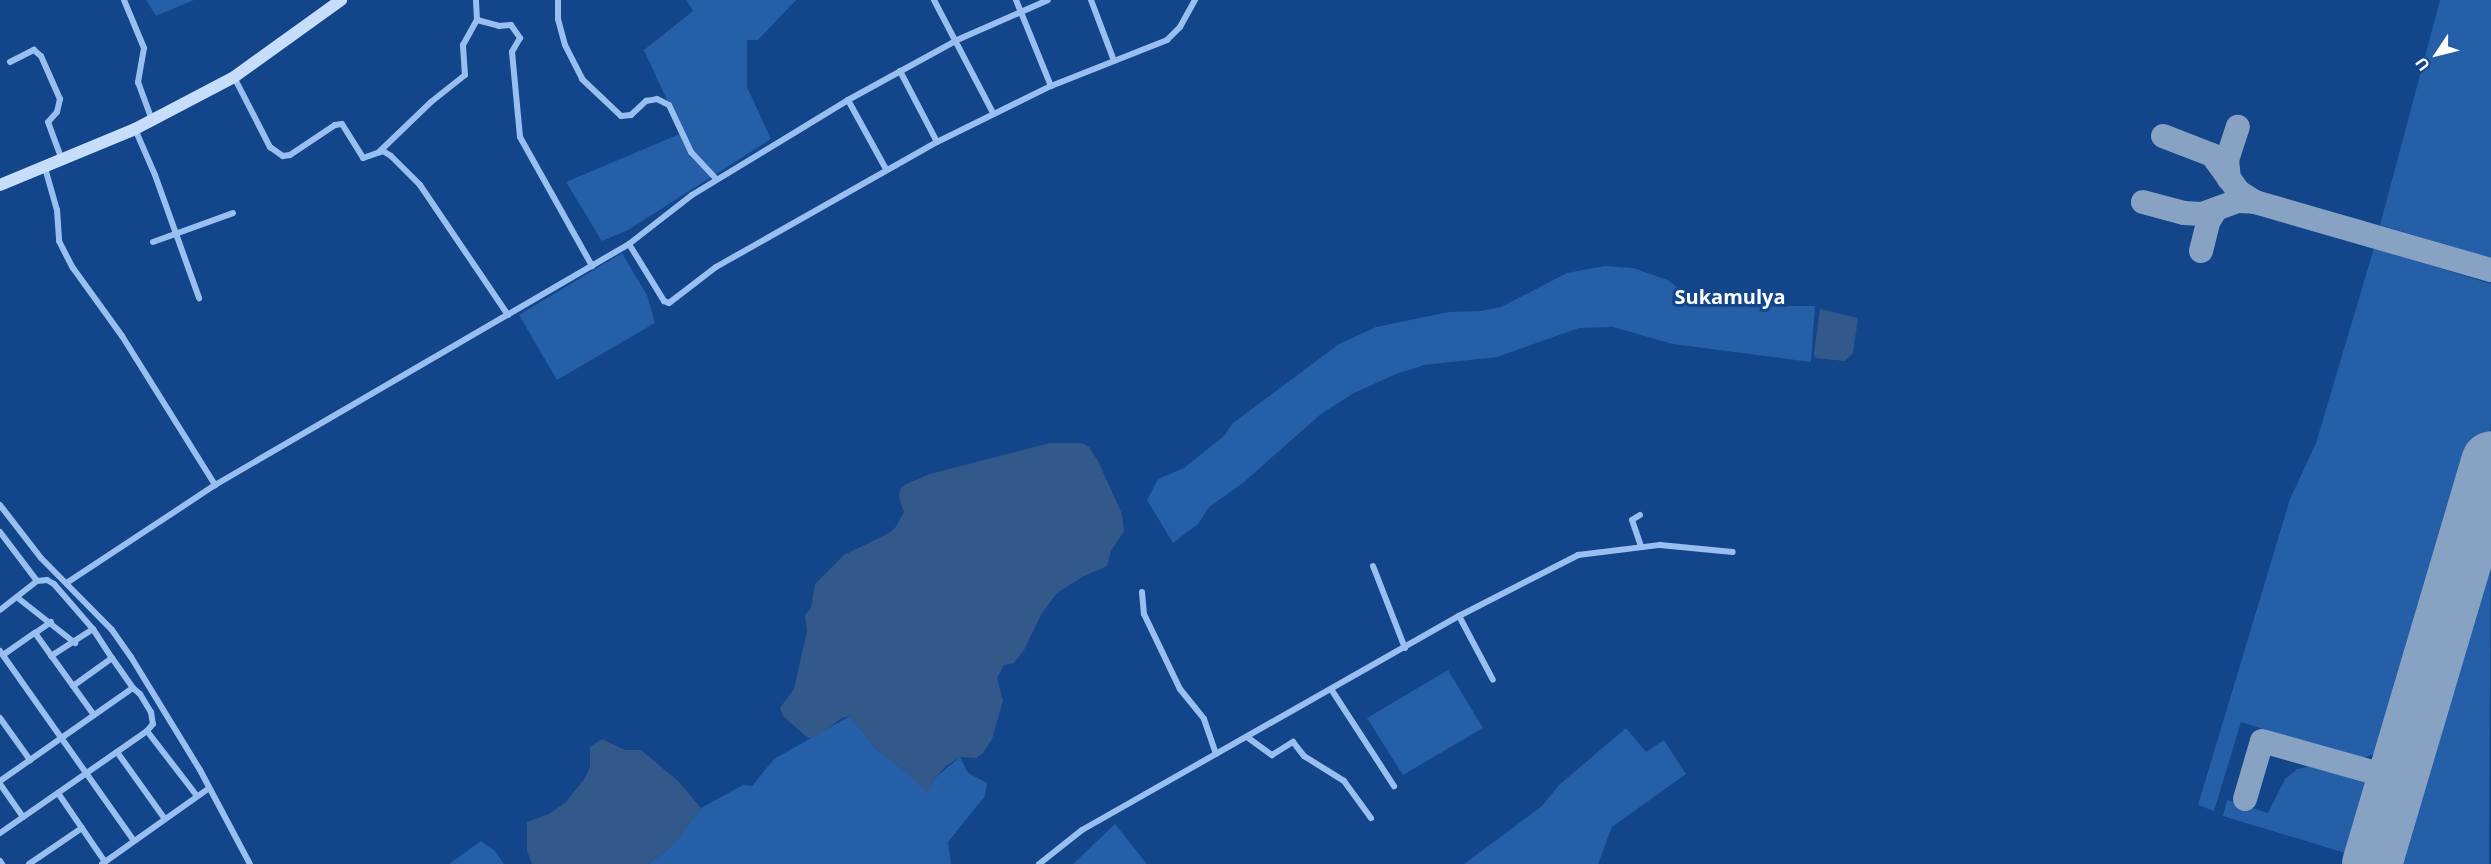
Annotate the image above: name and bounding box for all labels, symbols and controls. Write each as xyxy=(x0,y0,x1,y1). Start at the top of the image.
north arrow xyxy=(2407,24,2467,84)
text: U xyxy=(2410,53,2435,76)
district label: Sukamulya xyxy=(1675,284,1785,308)

